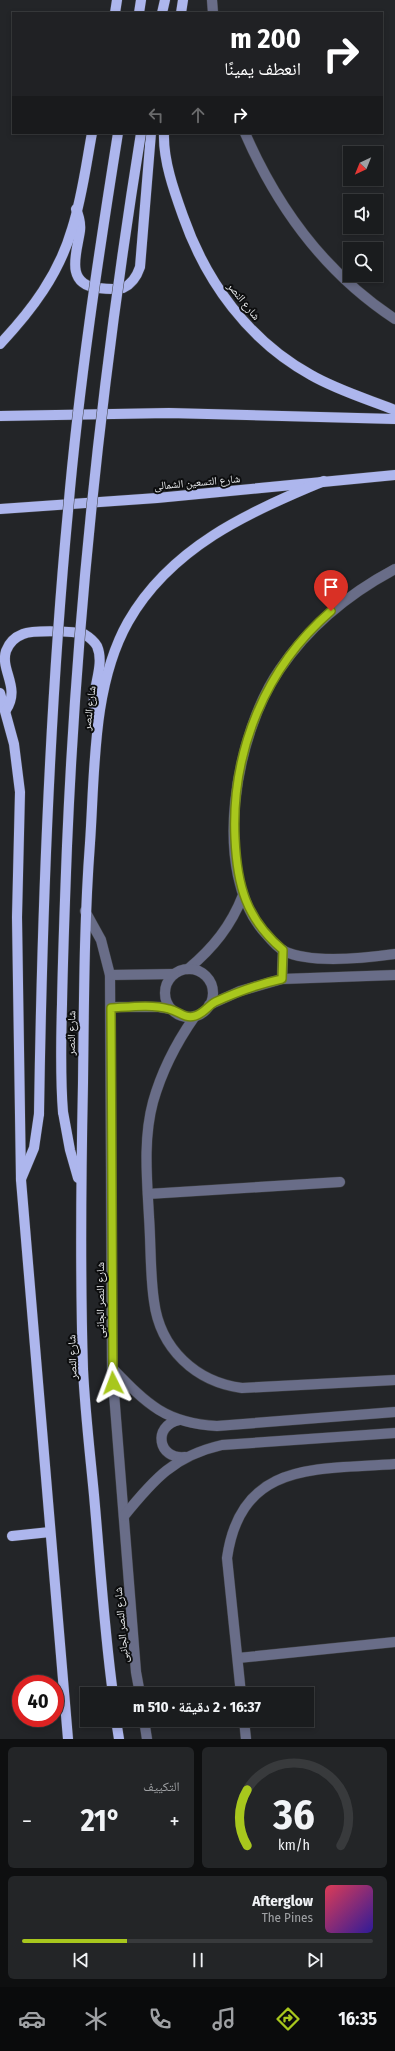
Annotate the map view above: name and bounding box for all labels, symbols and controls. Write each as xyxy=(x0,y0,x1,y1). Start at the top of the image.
text: 200 m xyxy=(230,22,301,55)
icon: right xyxy=(315,28,367,80)
text: انعطف يمينًا xyxy=(224,58,301,80)
icon: left xyxy=(145,104,167,126)
icon: ahead xyxy=(187,104,209,126)
icon: right xyxy=(229,104,251,126)
north arrow xyxy=(343,146,383,186)
map controls xyxy=(343,146,383,282)
button: sound xyxy=(343,194,383,234)
button: search xyxy=(343,242,383,282)
street label: شارع النصر xyxy=(224,279,263,323)
street label: شارع التسعين الشمالى xyxy=(153,472,241,493)
pin xyxy=(314,570,348,611)
icon: arrive xyxy=(320,576,342,598)
street label: شارع النصر xyxy=(80,685,99,732)
street label: شارع النصر xyxy=(65,1011,78,1056)
street label: شارع النصر الجانبى xyxy=(94,1262,107,1338)
street label: شارع النصر xyxy=(65,1334,80,1381)
position arrow xyxy=(92,1362,134,1404)
street label: شارع النصر الجانبى xyxy=(112,1586,131,1663)
speed limit sign: 40 xyxy=(12,1675,64,1727)
text: 16:37 · 2 دقيقة · 510 m xyxy=(133,1698,261,1716)
text: التكييف xyxy=(143,1779,180,1794)
text: 36 xyxy=(273,1789,315,1839)
text: 21° xyxy=(81,1803,121,1839)
text: − xyxy=(22,1808,32,1835)
text: + xyxy=(169,1808,180,1835)
text: km/h xyxy=(278,1836,310,1853)
text: Afterglow xyxy=(252,1892,313,1910)
text: The Pines xyxy=(262,1910,313,1925)
icon: previous xyxy=(70,1949,92,1971)
icon: pause xyxy=(187,1949,209,1971)
icon: next xyxy=(304,1949,326,1971)
icon: car xyxy=(18,2005,46,2033)
icon: climate xyxy=(82,2005,110,2033)
icon: phone xyxy=(146,2005,174,2033)
icon: music xyxy=(210,2005,238,2033)
icon: directions xyxy=(274,2005,302,2033)
text: 16:35 xyxy=(338,2008,377,2030)

